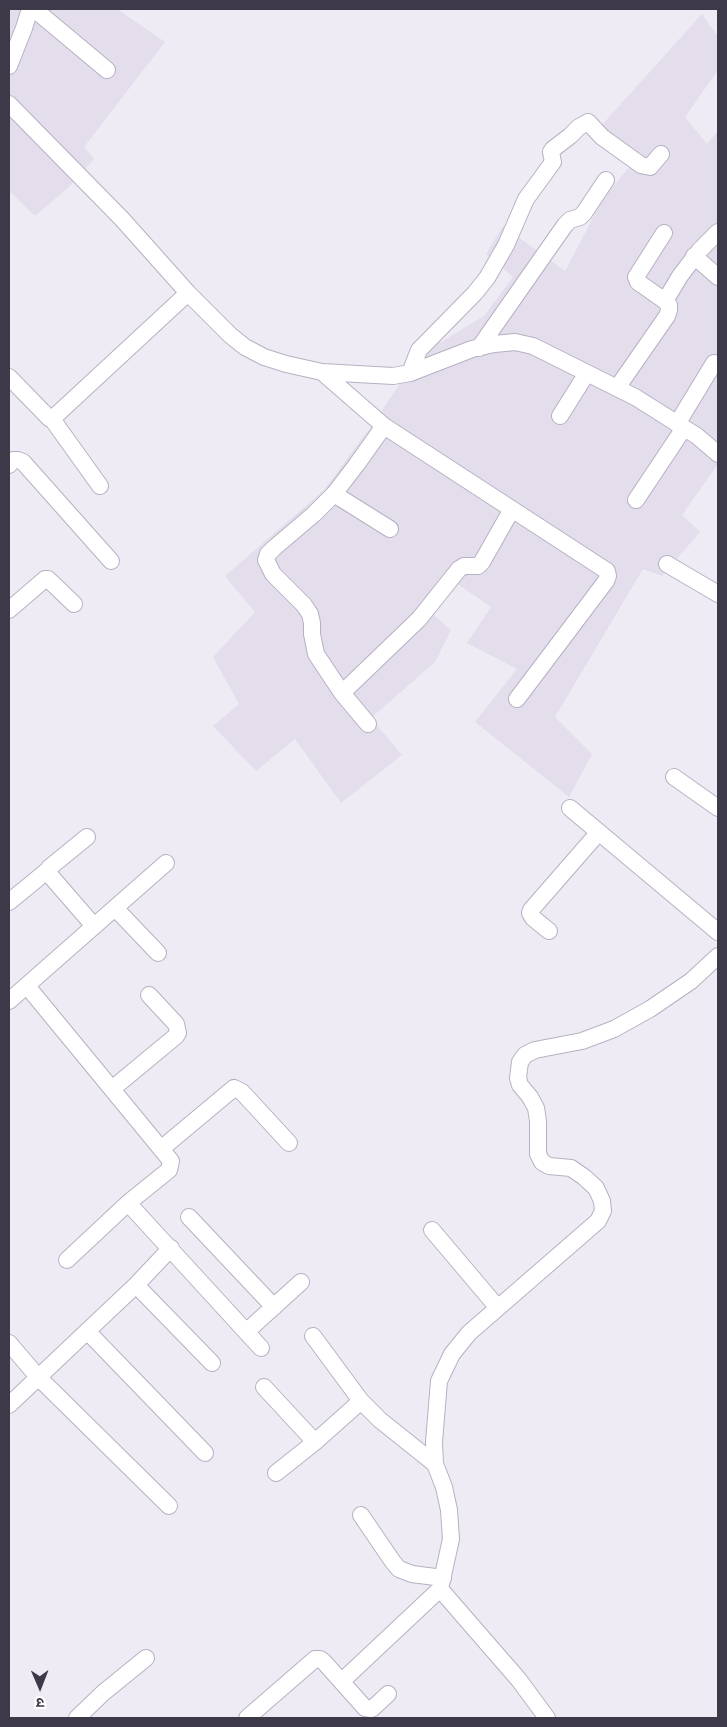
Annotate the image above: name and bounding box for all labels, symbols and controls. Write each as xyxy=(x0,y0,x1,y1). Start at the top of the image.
north arrow xyxy=(15,1662,65,1712)
text: उ xyxy=(36,1694,45,1711)

